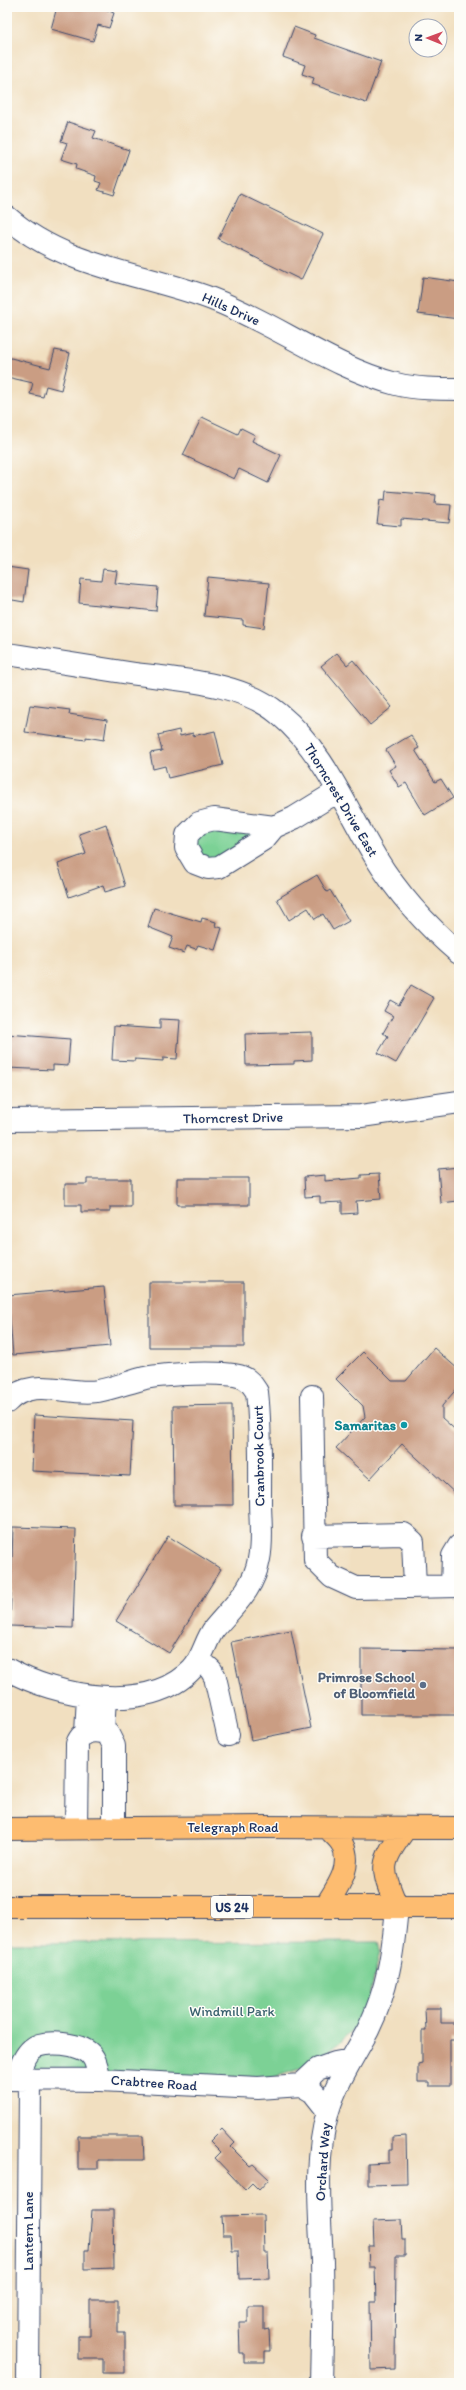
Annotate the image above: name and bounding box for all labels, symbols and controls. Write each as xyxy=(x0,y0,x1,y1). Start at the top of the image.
north arrow xyxy=(408,18,448,58)
text: N xyxy=(412,34,425,42)
street label: Hills Drive xyxy=(199,289,263,329)
street label: Thorncrest Drive East xyxy=(300,740,382,860)
street label: Thorncrest Drive xyxy=(183,1109,284,1127)
street label: Cranbrook Court xyxy=(250,1405,268,1507)
place label: Samaritas xyxy=(335,1417,396,1434)
marker: Samaritas xyxy=(399,1420,409,1430)
place label: Primrose School of Bloomfield xyxy=(318,1669,416,1702)
marker: Primrose School of Bloomfield xyxy=(418,1680,428,1690)
street label: Telegraph Road xyxy=(187,1819,279,1836)
road number: US 24 xyxy=(211,1896,253,1918)
park label: Windmill Park xyxy=(189,2003,275,2020)
street label: Crabtree Road xyxy=(110,2072,198,2095)
street label: Orchard Way xyxy=(312,2122,334,2202)
street label: Lantern Lane xyxy=(20,2191,37,2271)

